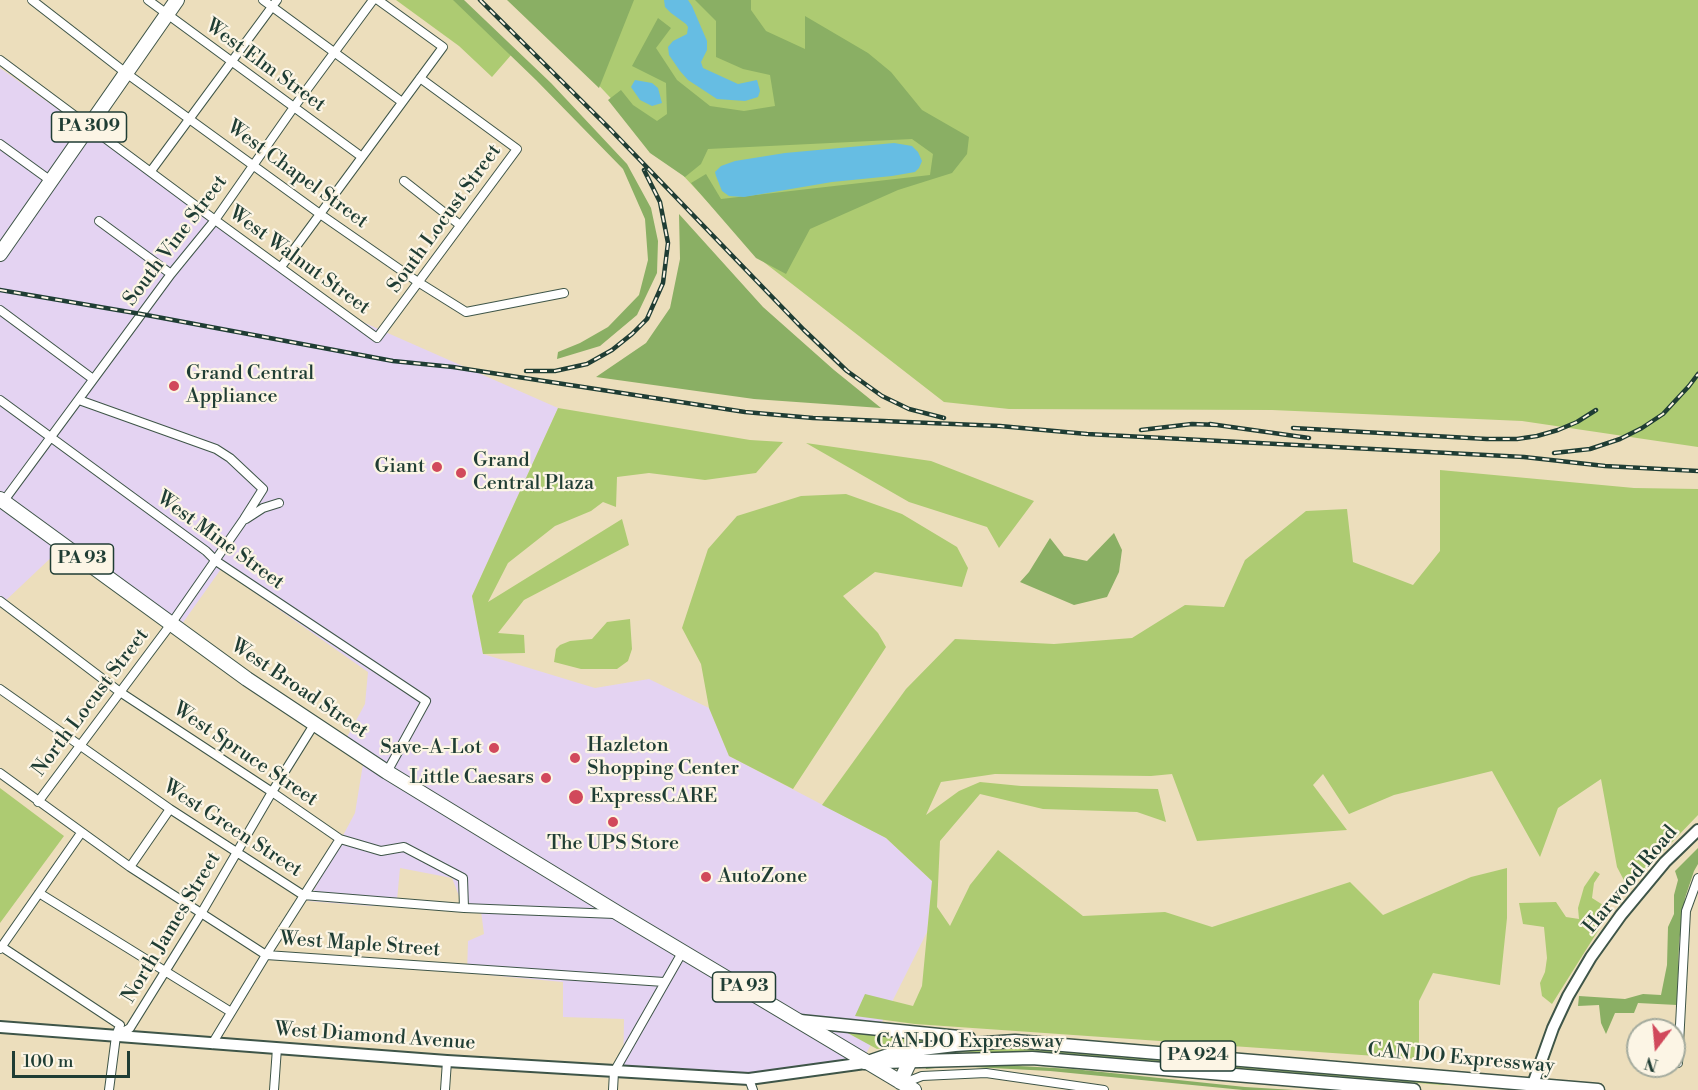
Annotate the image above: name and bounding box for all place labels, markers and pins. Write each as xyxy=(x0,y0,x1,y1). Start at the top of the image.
place label: Grand Central Appliance xyxy=(186,362,314,409)
marker: Grand Central Appliance xyxy=(167,379,181,393)
place label: Grand Central Plaza xyxy=(473,449,594,496)
place label: Giant xyxy=(375,455,425,479)
marker: Giant xyxy=(430,460,444,474)
marker: Grand Central Plaza xyxy=(454,466,468,480)
place label: Hazleton Shopping Center xyxy=(587,734,739,781)
place label: Save-A-Lot xyxy=(380,736,482,760)
marker: Save-A-Lot xyxy=(487,741,501,755)
marker: Hazleton Shopping Center xyxy=(568,751,582,765)
place label: Little Caesars xyxy=(410,766,534,790)
marker: Little Caesars xyxy=(539,771,553,785)
place label: ExpressCARE xyxy=(590,785,717,809)
marker: ExpressCARE xyxy=(567,788,585,806)
marker: The UPS Store xyxy=(606,815,620,829)
place label: The UPS Store xyxy=(547,832,679,856)
place label: AutoZone xyxy=(718,865,807,889)
marker: AutoZone xyxy=(699,870,713,884)

